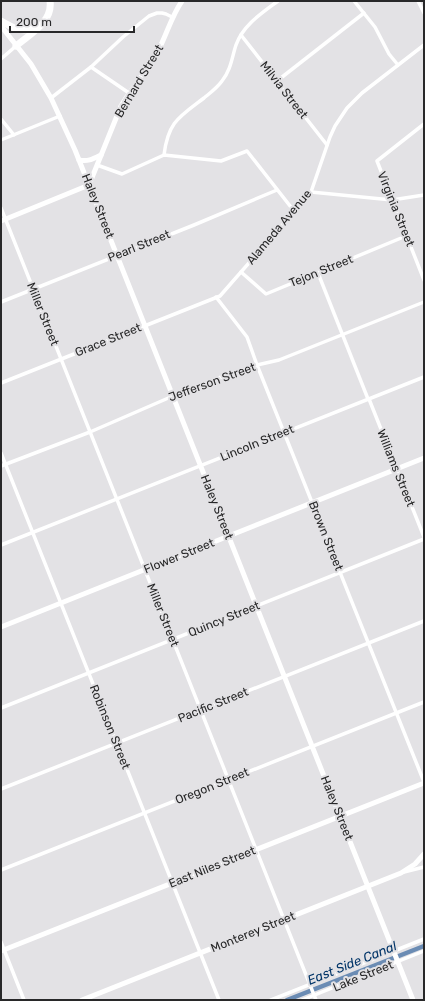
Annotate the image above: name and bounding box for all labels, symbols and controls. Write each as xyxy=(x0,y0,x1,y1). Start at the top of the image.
scale bar xyxy=(10,8,134,34)
text: 200 m xyxy=(16,15,52,29)
street label: Bernard Street xyxy=(112,42,166,120)
street label: Milvia Street xyxy=(257,58,311,122)
street label: Virginia Street xyxy=(375,169,418,249)
street label: Haley Street xyxy=(79,172,117,241)
street label: Alameda Avenue xyxy=(244,187,315,267)
street label: Pearl Street xyxy=(106,227,173,265)
street label: Tejon Street xyxy=(287,252,355,290)
street label: Miller Street xyxy=(24,280,62,348)
street label: Grace Street xyxy=(73,320,143,360)
street label: Jefferson Street xyxy=(167,360,258,404)
street label: Lincoln Street xyxy=(218,422,296,464)
street label: Williams Street xyxy=(374,427,418,509)
street label: Haley Street xyxy=(198,473,236,542)
street label: Brown Street xyxy=(306,499,346,573)
street label: Flower Street xyxy=(142,535,217,576)
street label: Miller Street xyxy=(144,581,182,649)
street label: Quincy Street xyxy=(186,598,262,640)
street label: Robinson Street xyxy=(87,683,133,772)
street label: Pacific Street xyxy=(176,684,250,725)
street label: Oregon Street xyxy=(173,765,251,807)
street label: Haley Street xyxy=(318,774,356,843)
street label: East Niles Street xyxy=(167,843,258,891)
street label: Monterey Street xyxy=(209,909,298,955)
water label: East Side Canal xyxy=(305,938,399,988)
street label: Lake Street xyxy=(331,957,395,994)

